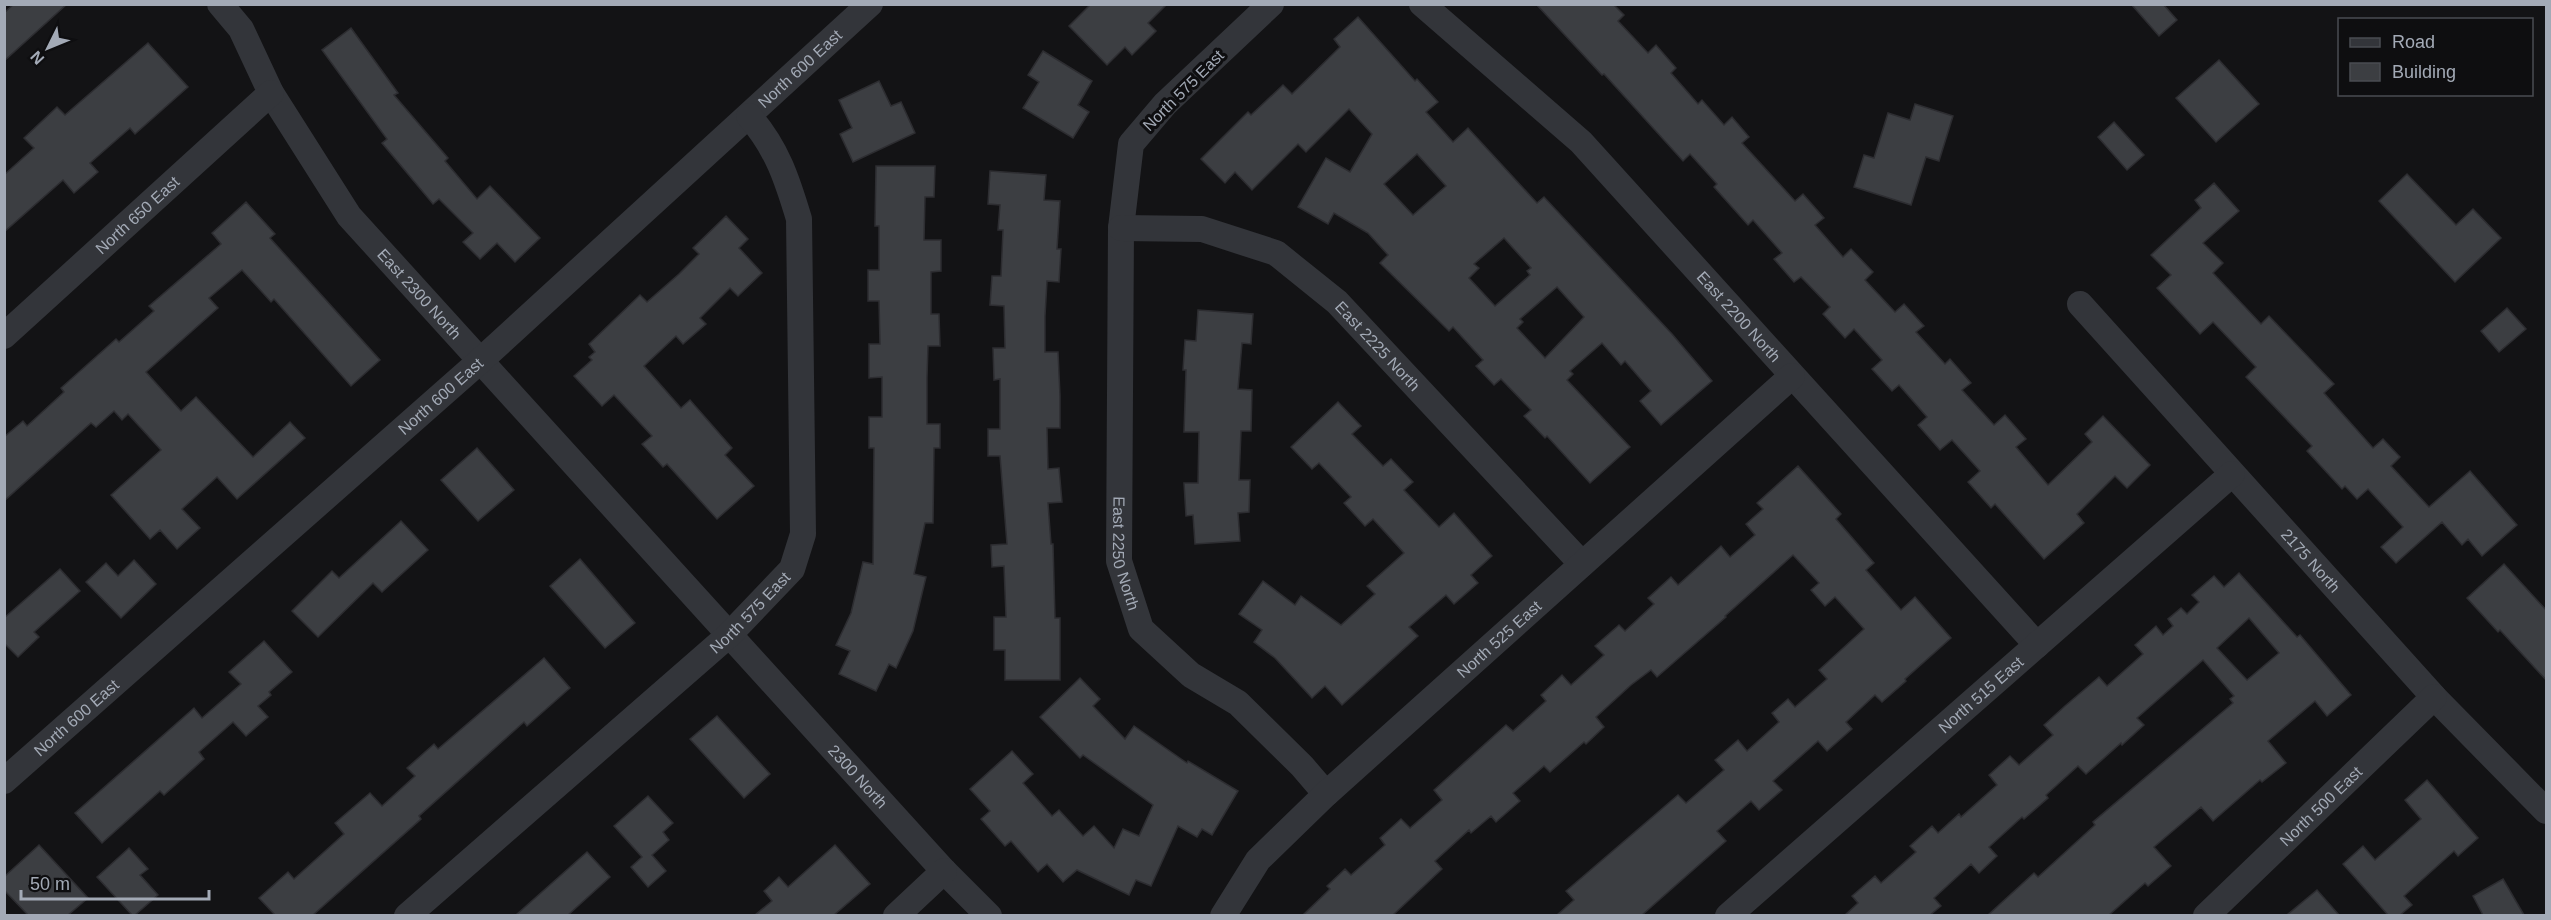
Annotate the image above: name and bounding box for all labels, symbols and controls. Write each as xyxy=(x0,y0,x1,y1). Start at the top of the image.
north arrow xyxy=(18,18,78,78)
legend xyxy=(2338,18,2533,96)
street label: North 600 East xyxy=(755,26,845,111)
text: Road xyxy=(2392,32,2435,52)
street label: North 575 East xyxy=(1140,46,1227,134)
text: N xyxy=(27,48,48,68)
text: Building xyxy=(2392,62,2456,82)
street label: North 650 East xyxy=(92,173,183,257)
street label: East 2300 North xyxy=(374,246,464,343)
street label: East 2200 North xyxy=(1694,268,1784,365)
street label: East 2225 North xyxy=(1332,298,1423,394)
street label: North 600 East xyxy=(395,354,487,438)
street label: East 2250 North xyxy=(1110,496,1142,612)
street label: 2175 North xyxy=(2278,526,2343,596)
street label: North 575 East xyxy=(707,568,794,657)
street label: North 525 East xyxy=(1454,597,1545,681)
street label: North 515 East xyxy=(1935,653,2027,736)
street label: North 600 East xyxy=(31,676,122,760)
street label: 2300 North xyxy=(825,742,891,812)
street label: North 500 East xyxy=(2277,763,2366,849)
scale bar xyxy=(21,863,208,901)
text: 50 m xyxy=(30,874,70,894)

